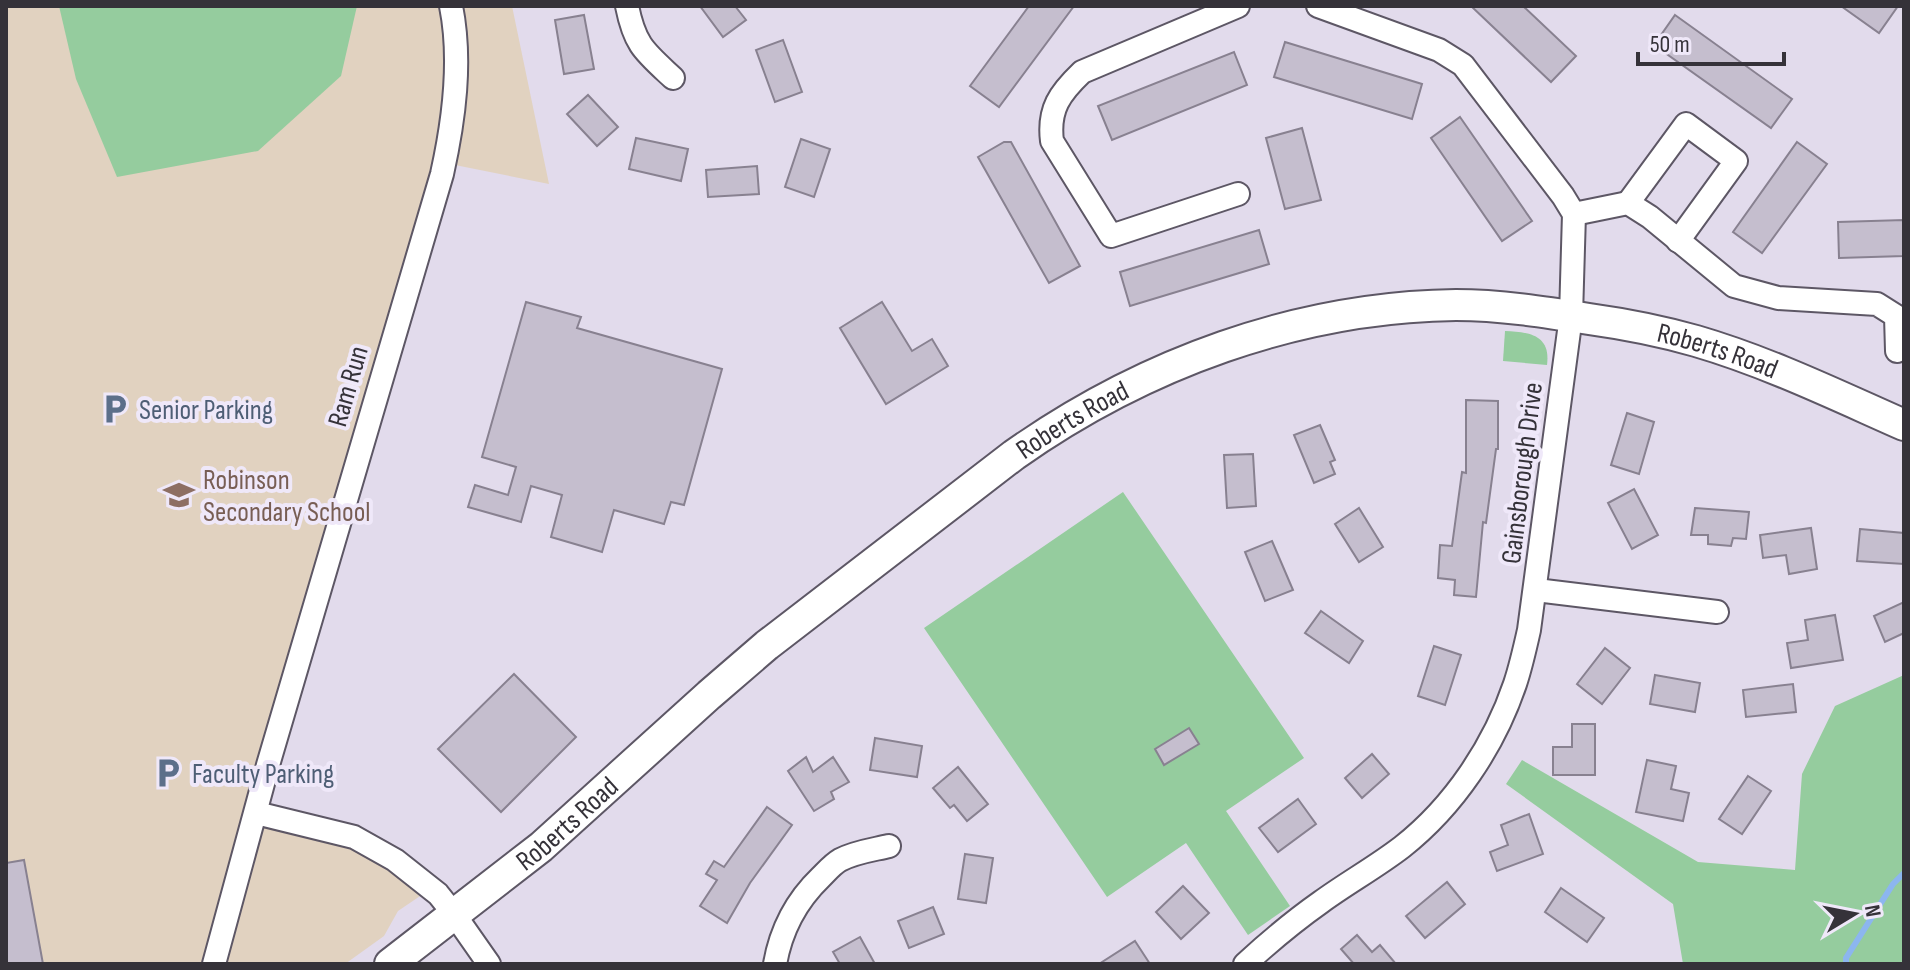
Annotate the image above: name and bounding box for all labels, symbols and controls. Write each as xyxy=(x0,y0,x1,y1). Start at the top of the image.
scale bar xyxy=(1638,16,1784,66)
text: 50 m xyxy=(1650,30,1690,59)
street label: Roberts Road xyxy=(1654,317,1782,386)
street label: Ram Run xyxy=(321,342,376,431)
street label: Roberts Road xyxy=(1010,374,1134,467)
street label: Gainsborough Drive xyxy=(1495,381,1550,566)
parking icon: Senior Parking xyxy=(98,392,132,426)
place label: Senior Parking xyxy=(139,394,273,427)
place label: Robinson Secondary School xyxy=(203,464,371,529)
school or university icon: Robinson Secondary School xyxy=(162,478,196,512)
parking icon: Faculty Parking xyxy=(151,756,185,790)
place label: Faculty Parking xyxy=(192,758,334,791)
street label: Roberts Road xyxy=(510,770,625,878)
north arrow xyxy=(1814,874,1894,954)
text: N xyxy=(1858,903,1887,919)

